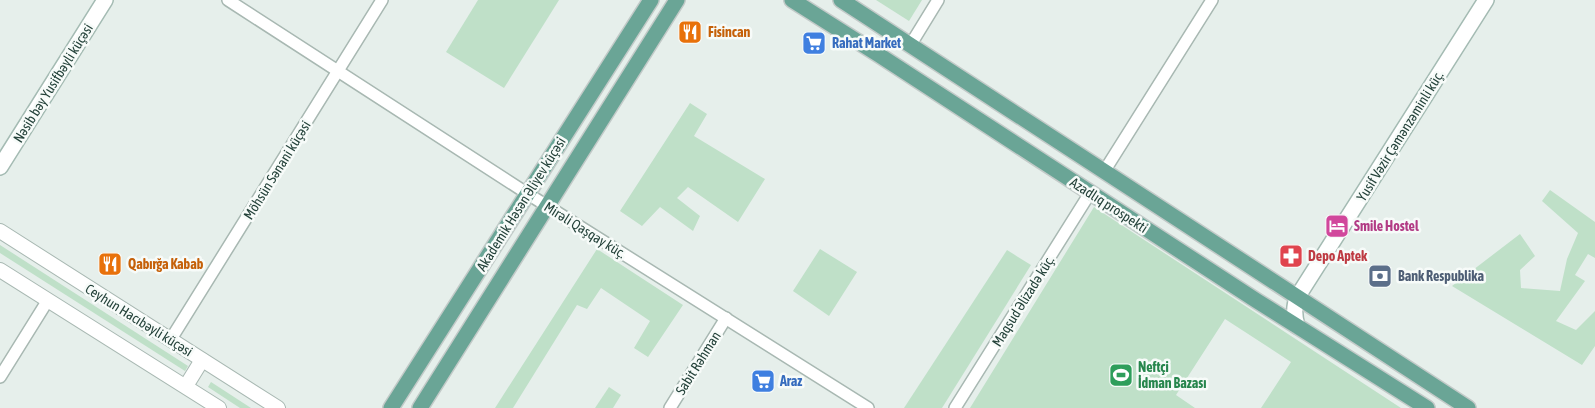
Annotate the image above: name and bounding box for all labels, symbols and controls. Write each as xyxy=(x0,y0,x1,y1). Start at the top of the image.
restaurant icon: Fisincan xyxy=(677,19,703,45)
street label: Nəsib bəy Yusifbəyli küçəsi xyxy=(10,21,96,145)
place label: Fisincan xyxy=(708,24,751,40)
supermarket icon: Rahat Market xyxy=(801,30,827,56)
place label: Rahat Market xyxy=(832,35,901,51)
street label: Yusif Vəzir Çəmənzəminli küç. xyxy=(1353,68,1447,204)
street label: Möhsün Sənani küçəsi xyxy=(240,118,314,222)
street label: Akademik Həsən Əliyev küçəsi xyxy=(473,134,569,274)
street label: Azadlıq prospekti xyxy=(1067,174,1151,236)
street label: Mirəli Qaşqay küç. xyxy=(541,199,629,261)
hotel icon: Smile Hostel xyxy=(1324,213,1350,239)
place label: Smile Hostel xyxy=(1354,218,1419,234)
pharmacy icon: Depo Aptek xyxy=(1278,243,1304,269)
place label: Depo Aptek xyxy=(1308,248,1368,264)
restaurant icon: Qabırğa Kabab xyxy=(97,251,123,277)
street label: Maqsud Əlizadə küç. xyxy=(989,253,1057,349)
place label: Qabırğa Kabab xyxy=(128,256,204,272)
bank icon: Bank Respublika xyxy=(1367,263,1393,289)
place label: Bank Respublika xyxy=(1398,268,1484,284)
street label: Ceyhun Hacıbəyli küçəsi xyxy=(82,280,196,360)
street label: Sabit Rəhman xyxy=(672,328,724,398)
place label: Neftçi İdman Bazası xyxy=(1138,359,1206,391)
sports icon: Neftçi İdman Bazası xyxy=(1108,362,1134,388)
supermarket icon: Araz xyxy=(750,368,776,394)
place label: Araz xyxy=(779,373,802,389)

